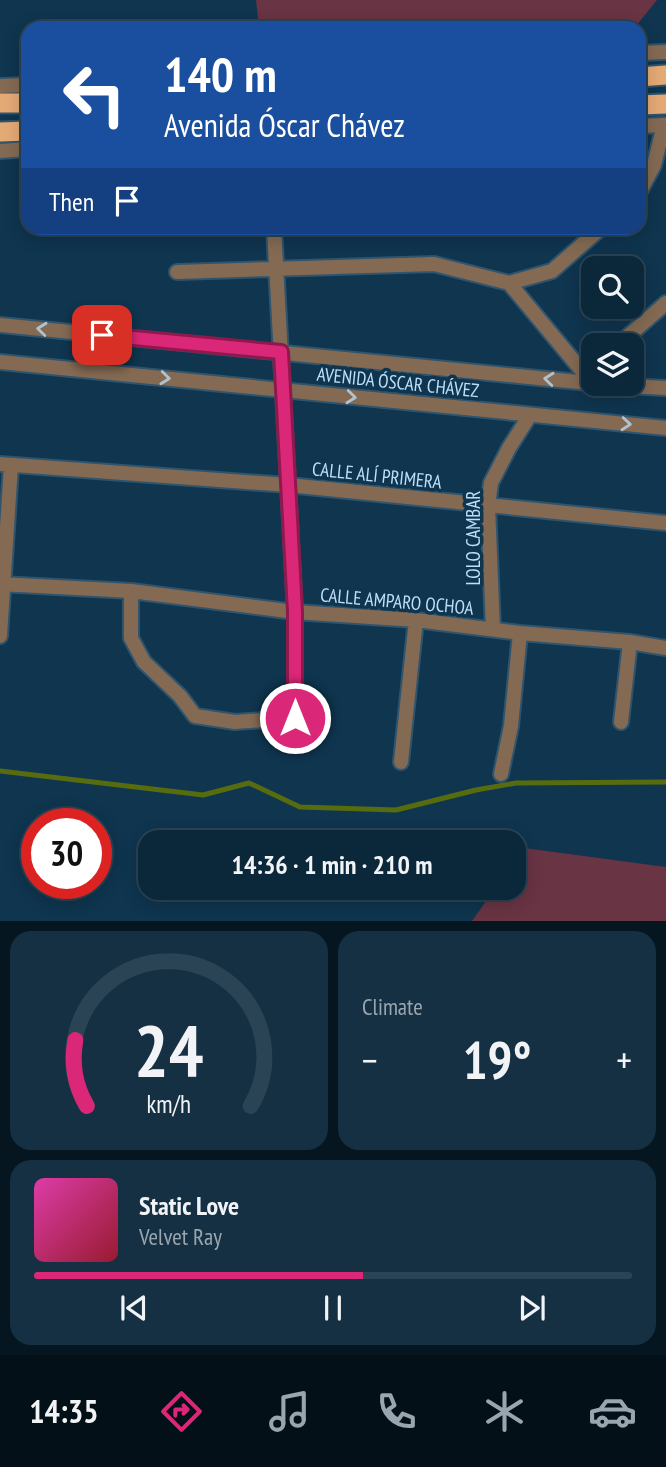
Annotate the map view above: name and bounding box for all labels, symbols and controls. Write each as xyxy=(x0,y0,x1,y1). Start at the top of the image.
text: 140 m xyxy=(164,42,277,106)
icon: left xyxy=(49,49,140,140)
text: Avenida Óscar Chávez xyxy=(164,104,405,146)
icon: arrive xyxy=(108,182,146,220)
text: Then xyxy=(49,185,94,218)
map controls xyxy=(581,256,644,396)
button: search xyxy=(581,256,644,319)
pin xyxy=(72,305,132,365)
icon: arrive xyxy=(83,316,121,354)
one-way arrow xyxy=(36,322,47,337)
button: layers xyxy=(581,333,644,396)
street label: AVENIDA ÓSCAR CHÁVEZ xyxy=(316,362,480,402)
one-way arrow xyxy=(160,370,171,385)
one-way arrow xyxy=(543,372,554,387)
one-way arrow xyxy=(345,389,356,404)
one-way arrow xyxy=(621,416,632,431)
street label: CALLE ALÍ PRIMERA xyxy=(311,456,443,494)
street label: LOLO CAMBAR xyxy=(461,491,485,585)
street label: CALLE AMPARO OCHOA xyxy=(319,582,475,620)
position arrow xyxy=(258,681,332,755)
speed limit sign: 30 xyxy=(21,808,112,899)
text: 14:36 · 1 min · 210 m xyxy=(232,848,432,881)
text: Climate xyxy=(362,992,423,1021)
text: 24 xyxy=(134,1003,204,1097)
text: 19° xyxy=(463,1026,531,1093)
text: − xyxy=(362,1035,378,1084)
text: + xyxy=(616,1035,632,1084)
text: km/h xyxy=(147,1088,191,1120)
text: Static Love xyxy=(139,1189,239,1222)
text: Velvet Ray xyxy=(139,1222,222,1251)
icon: previous xyxy=(115,1289,153,1327)
icon: pause xyxy=(314,1289,352,1327)
icon: next xyxy=(513,1289,551,1327)
icon: directions xyxy=(157,1387,206,1436)
icon: music xyxy=(265,1387,314,1436)
icon: phone xyxy=(372,1387,421,1436)
icon: climate xyxy=(480,1387,529,1436)
icon: car xyxy=(588,1387,637,1436)
text: 14:35 xyxy=(29,1390,99,1432)

